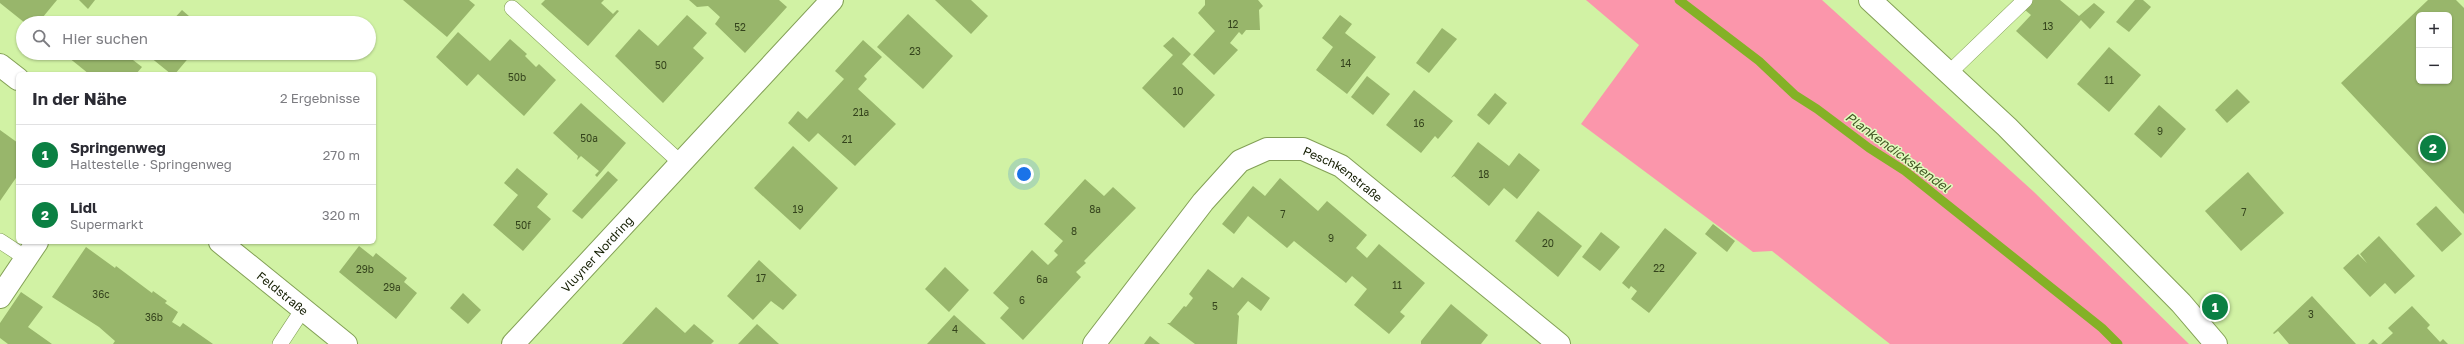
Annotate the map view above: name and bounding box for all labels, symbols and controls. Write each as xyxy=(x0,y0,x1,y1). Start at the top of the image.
map controls xyxy=(2416,12,2452,84)
button: + xyxy=(2416,12,2452,48)
search box xyxy=(16,16,376,60)
house number: 12 xyxy=(1228,18,1239,30)
house number: 13 xyxy=(2043,20,2053,32)
house number: 52 xyxy=(734,21,746,33)
icon: search xyxy=(30,27,52,49)
text: Hier suchen xyxy=(62,29,148,47)
house number: 23 xyxy=(909,45,921,57)
button: − xyxy=(2416,48,2452,84)
house number: 14 xyxy=(1341,57,1351,69)
house number: 50 xyxy=(655,59,667,71)
house number: 50b xyxy=(508,71,526,83)
house number: 11 xyxy=(2104,74,2114,86)
house number: 10 xyxy=(1172,85,1184,97)
text: In der Nähe xyxy=(32,88,127,109)
text: 2 Ergebnisse xyxy=(280,90,360,106)
house number: 21a xyxy=(853,106,869,118)
water label: Plankendickskendel xyxy=(1842,109,1954,196)
house number: 16 xyxy=(1414,117,1424,129)
house number: 9 xyxy=(2157,125,2163,137)
house number: 50a xyxy=(580,132,598,144)
house number: 21 xyxy=(842,133,852,145)
pin: 2 xyxy=(2420,133,2446,163)
text: Springenweg xyxy=(70,138,166,156)
street label: Peschkenstraße xyxy=(1301,143,1386,205)
text: 1 xyxy=(42,147,48,163)
text: 270 m xyxy=(323,147,360,163)
text: Haltestelle · Springenweg xyxy=(70,156,232,172)
your location xyxy=(1014,164,1034,184)
house number: 18 xyxy=(1479,168,1489,180)
text: Lidl xyxy=(70,198,97,216)
house number: 19 xyxy=(793,203,803,215)
house number: 8a xyxy=(1089,203,1101,215)
house number: 7 xyxy=(2241,206,2247,218)
text: 2 xyxy=(41,207,49,223)
text: 320 m xyxy=(322,207,360,223)
house number: 7 xyxy=(1280,208,1286,220)
street label: Vluyner Nordring xyxy=(558,212,636,295)
text: Supermarkt xyxy=(70,216,144,232)
house number: 50f xyxy=(515,219,531,231)
house number: 8 xyxy=(1071,225,1077,237)
house number: 9 xyxy=(1328,232,1334,244)
house number: 20 xyxy=(1542,237,1554,249)
house number: 22 xyxy=(1653,262,1665,274)
house number: 29b xyxy=(356,263,374,275)
street label: Feldstraße xyxy=(254,268,312,318)
house number: 17 xyxy=(756,272,766,284)
house number: 6a xyxy=(1036,273,1048,285)
house number: 11 xyxy=(1392,279,1402,291)
house number: 29a xyxy=(383,281,401,293)
house number: 36c xyxy=(92,288,110,300)
pin: 1 xyxy=(2202,292,2228,322)
house number: 6 xyxy=(1019,294,1025,306)
house number: 5 xyxy=(1212,300,1218,312)
house number: 3 xyxy=(2308,308,2314,320)
house number: 36b xyxy=(145,311,163,323)
house number: 4 xyxy=(952,323,958,335)

